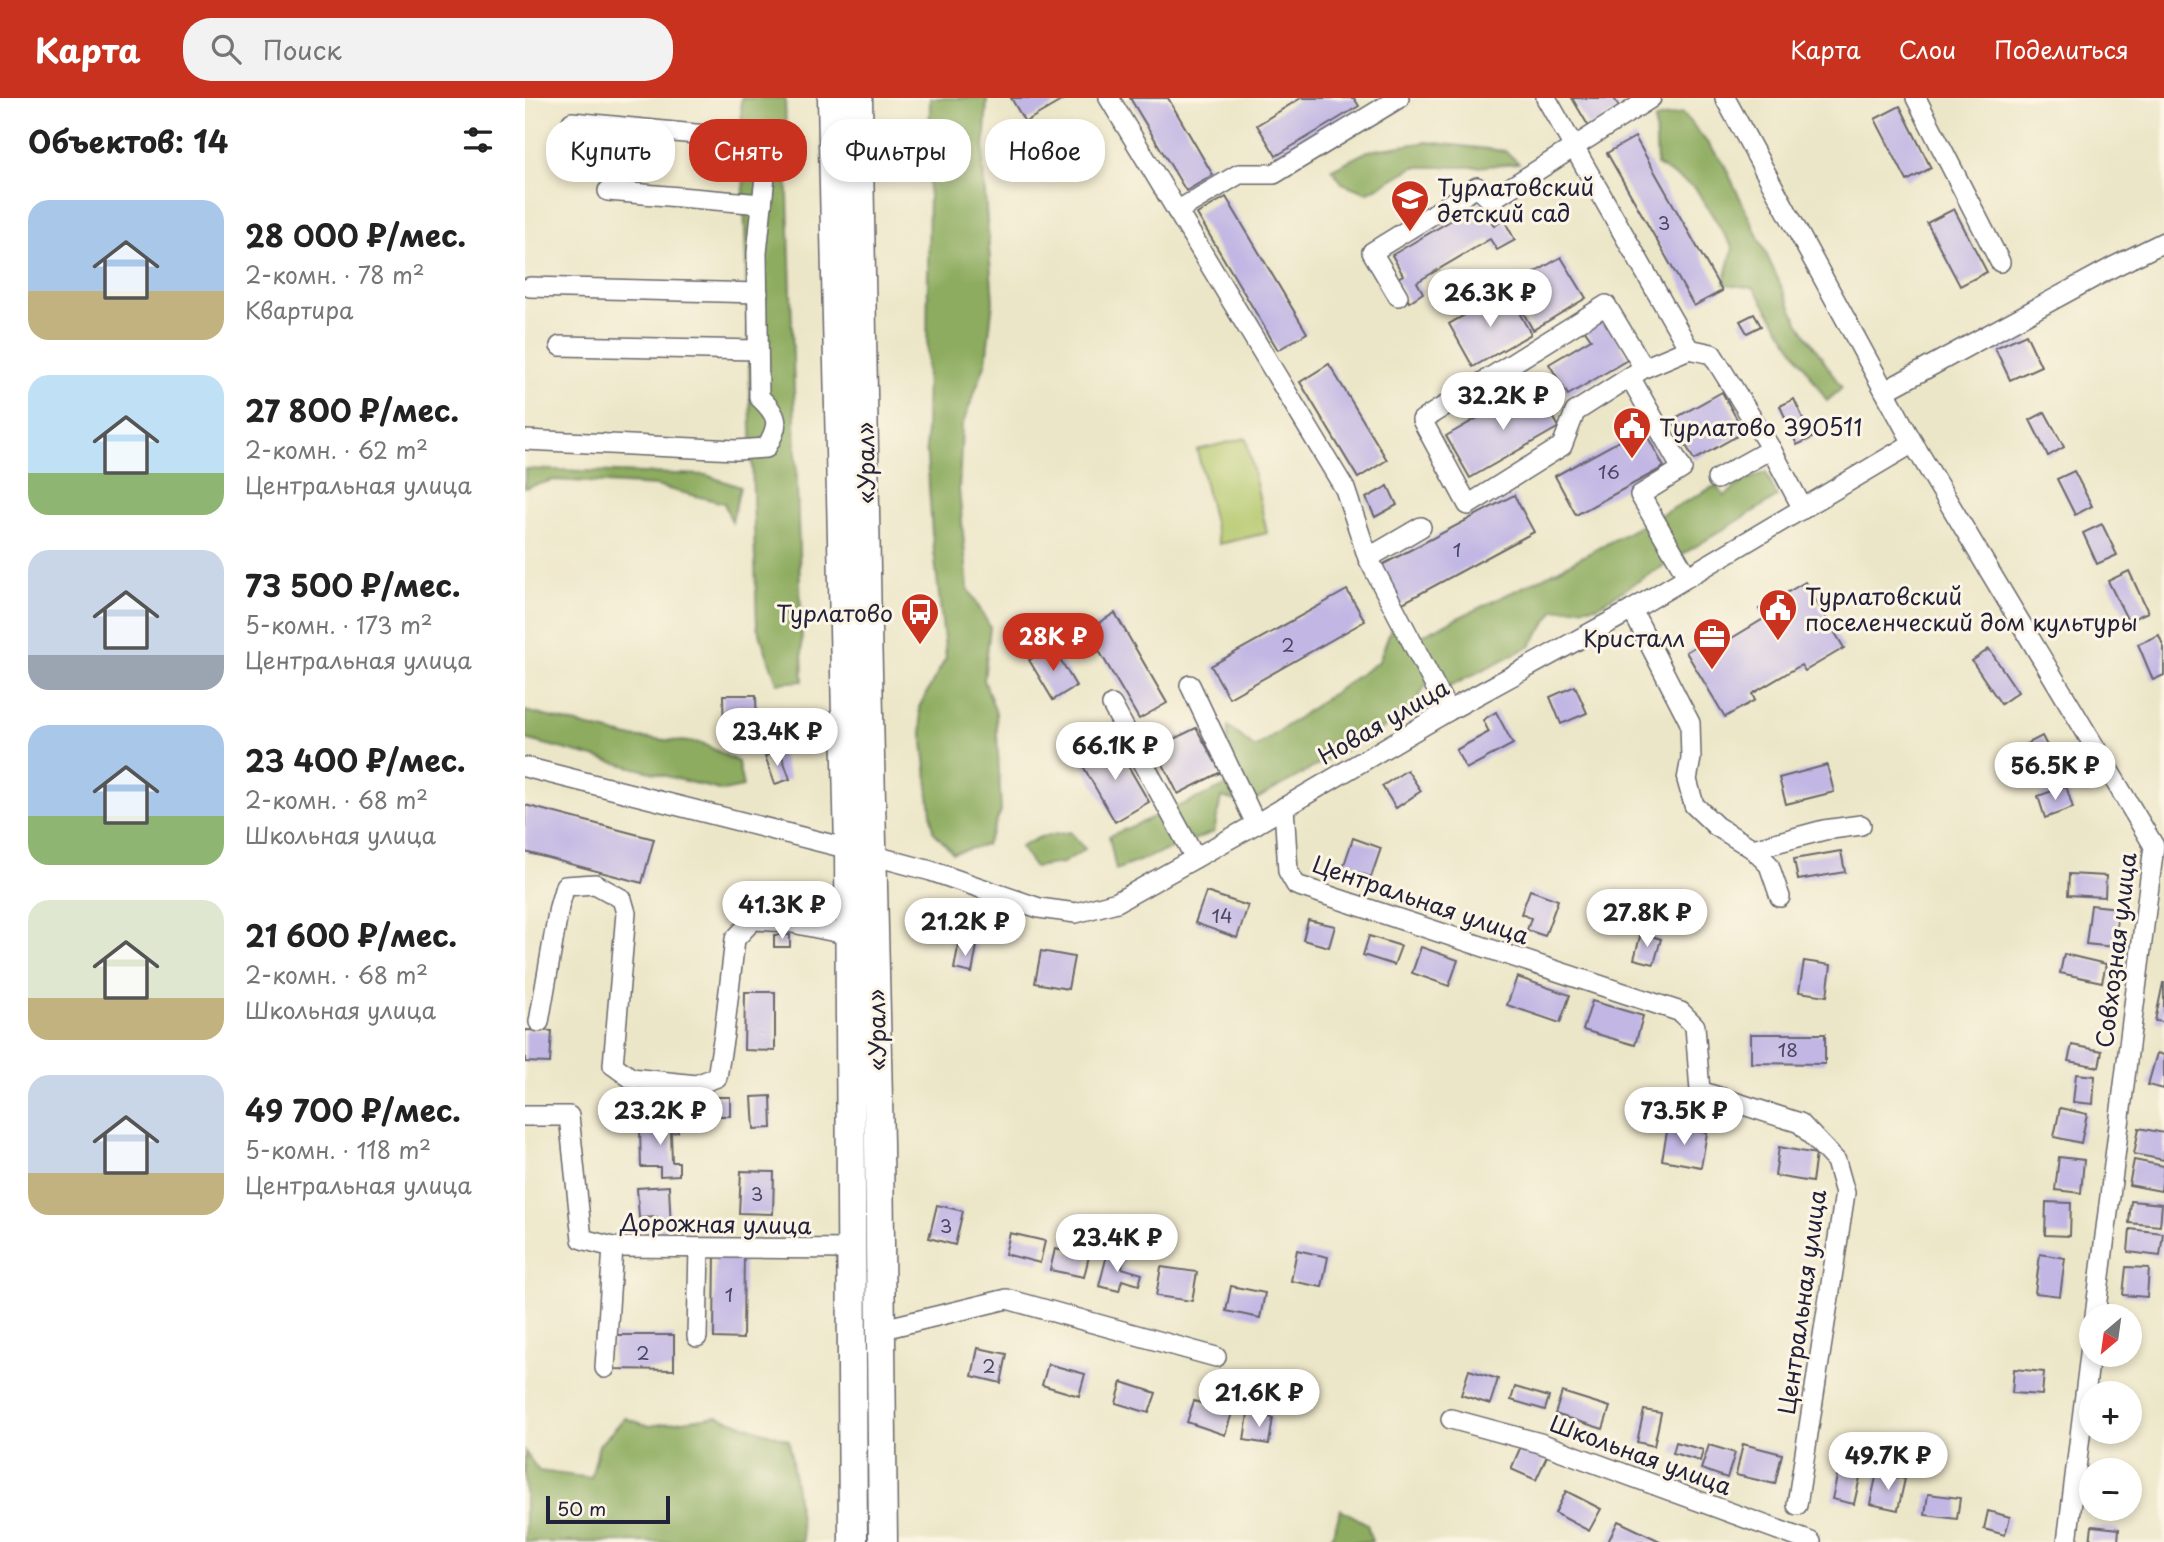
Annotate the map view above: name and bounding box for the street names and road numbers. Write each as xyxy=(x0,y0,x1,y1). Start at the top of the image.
street label: «Урал» xyxy=(847,422,883,504)
street label: Новая улица xyxy=(1311,669,1456,773)
street label: Центральная улица xyxy=(1308,846,1534,953)
street label: Совхозная улица xyxy=(2086,850,2144,1050)
street label: «Урал» xyxy=(858,989,894,1071)
street label: Центральная улица xyxy=(1768,1187,1834,1417)
street label: Дорожная улица xyxy=(619,1204,812,1242)
street label: Школьная улица xyxy=(1545,1405,1737,1503)

